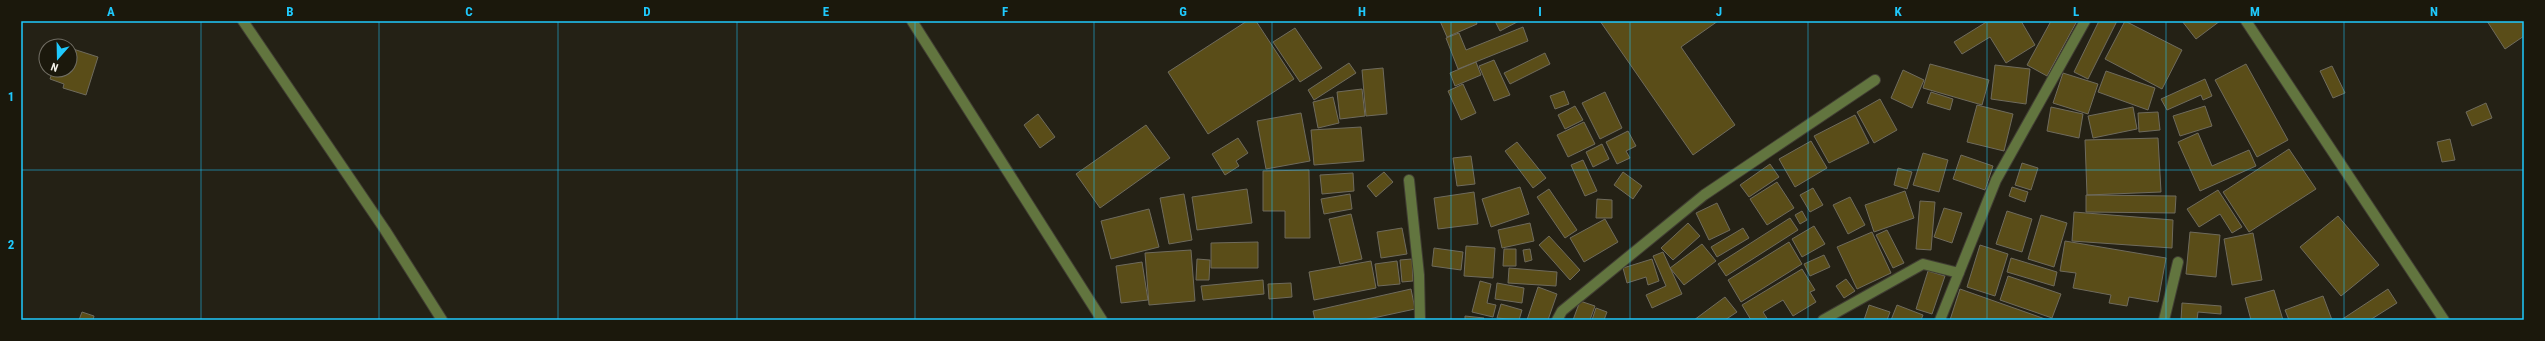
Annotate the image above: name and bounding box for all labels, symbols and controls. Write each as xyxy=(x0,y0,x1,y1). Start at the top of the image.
text: A xyxy=(107,4,115,19)
text: B xyxy=(286,4,294,19)
text: C xyxy=(465,4,473,19)
text: D xyxy=(643,4,651,19)
text: E xyxy=(823,4,830,19)
text: F xyxy=(1002,4,1008,19)
text: G xyxy=(1179,4,1187,19)
text: H xyxy=(1358,4,1366,19)
text: I xyxy=(1538,4,1542,19)
text: J xyxy=(1716,4,1722,19)
text: K xyxy=(1894,4,1902,19)
text: L xyxy=(2073,4,2079,19)
text: M xyxy=(2250,4,2260,19)
text: N xyxy=(2430,4,2438,19)
north arrow xyxy=(38,38,78,78)
text: N xyxy=(49,60,60,74)
text: 1 xyxy=(8,89,14,104)
text: 2 xyxy=(8,237,15,252)

